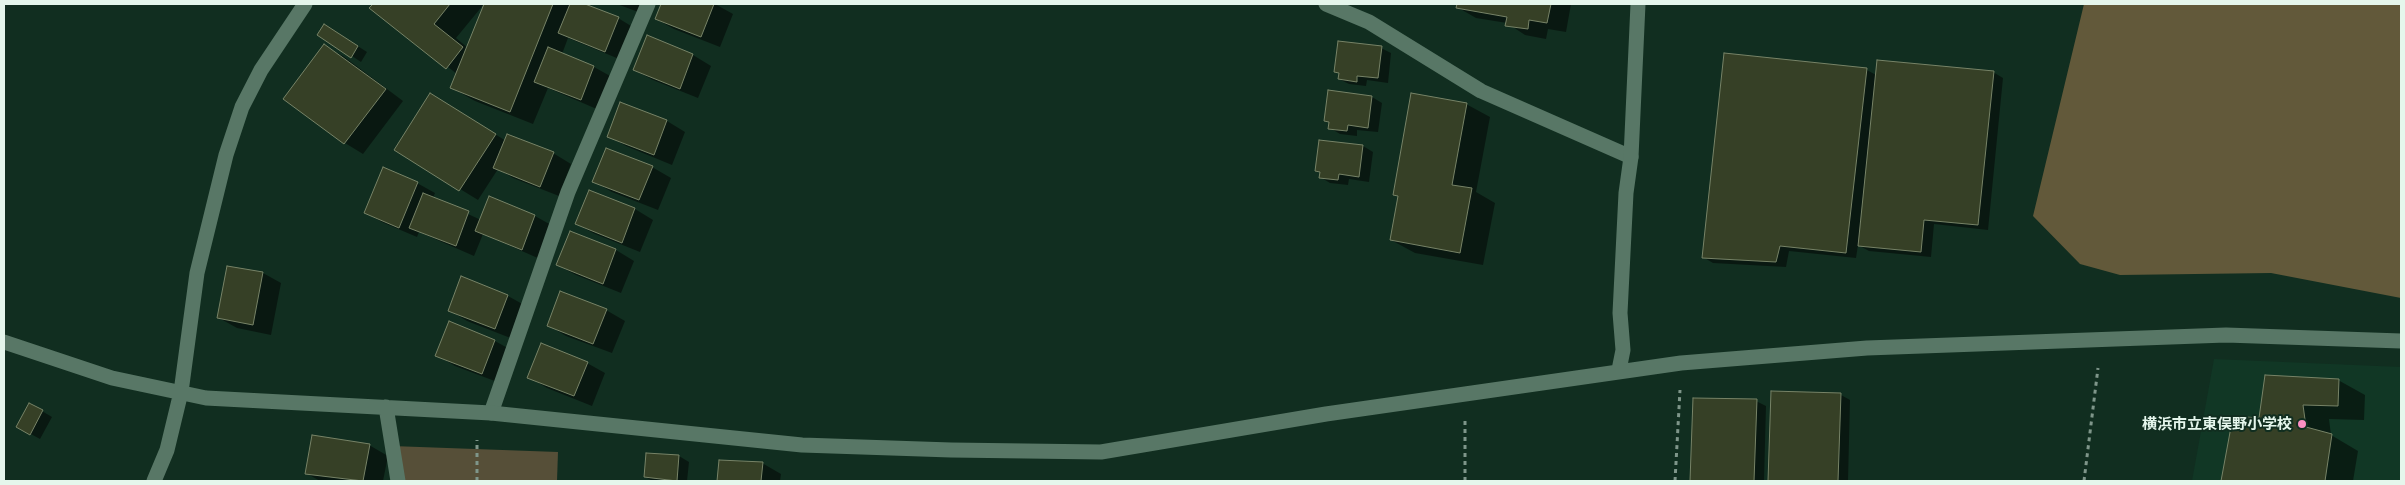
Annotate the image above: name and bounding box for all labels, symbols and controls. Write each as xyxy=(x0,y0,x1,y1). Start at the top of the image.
place label: 横浜市立東俣野小学校 xyxy=(2142,415,2292,433)
marker: 横浜市立東俣野小学校 xyxy=(2296,418,2308,430)

